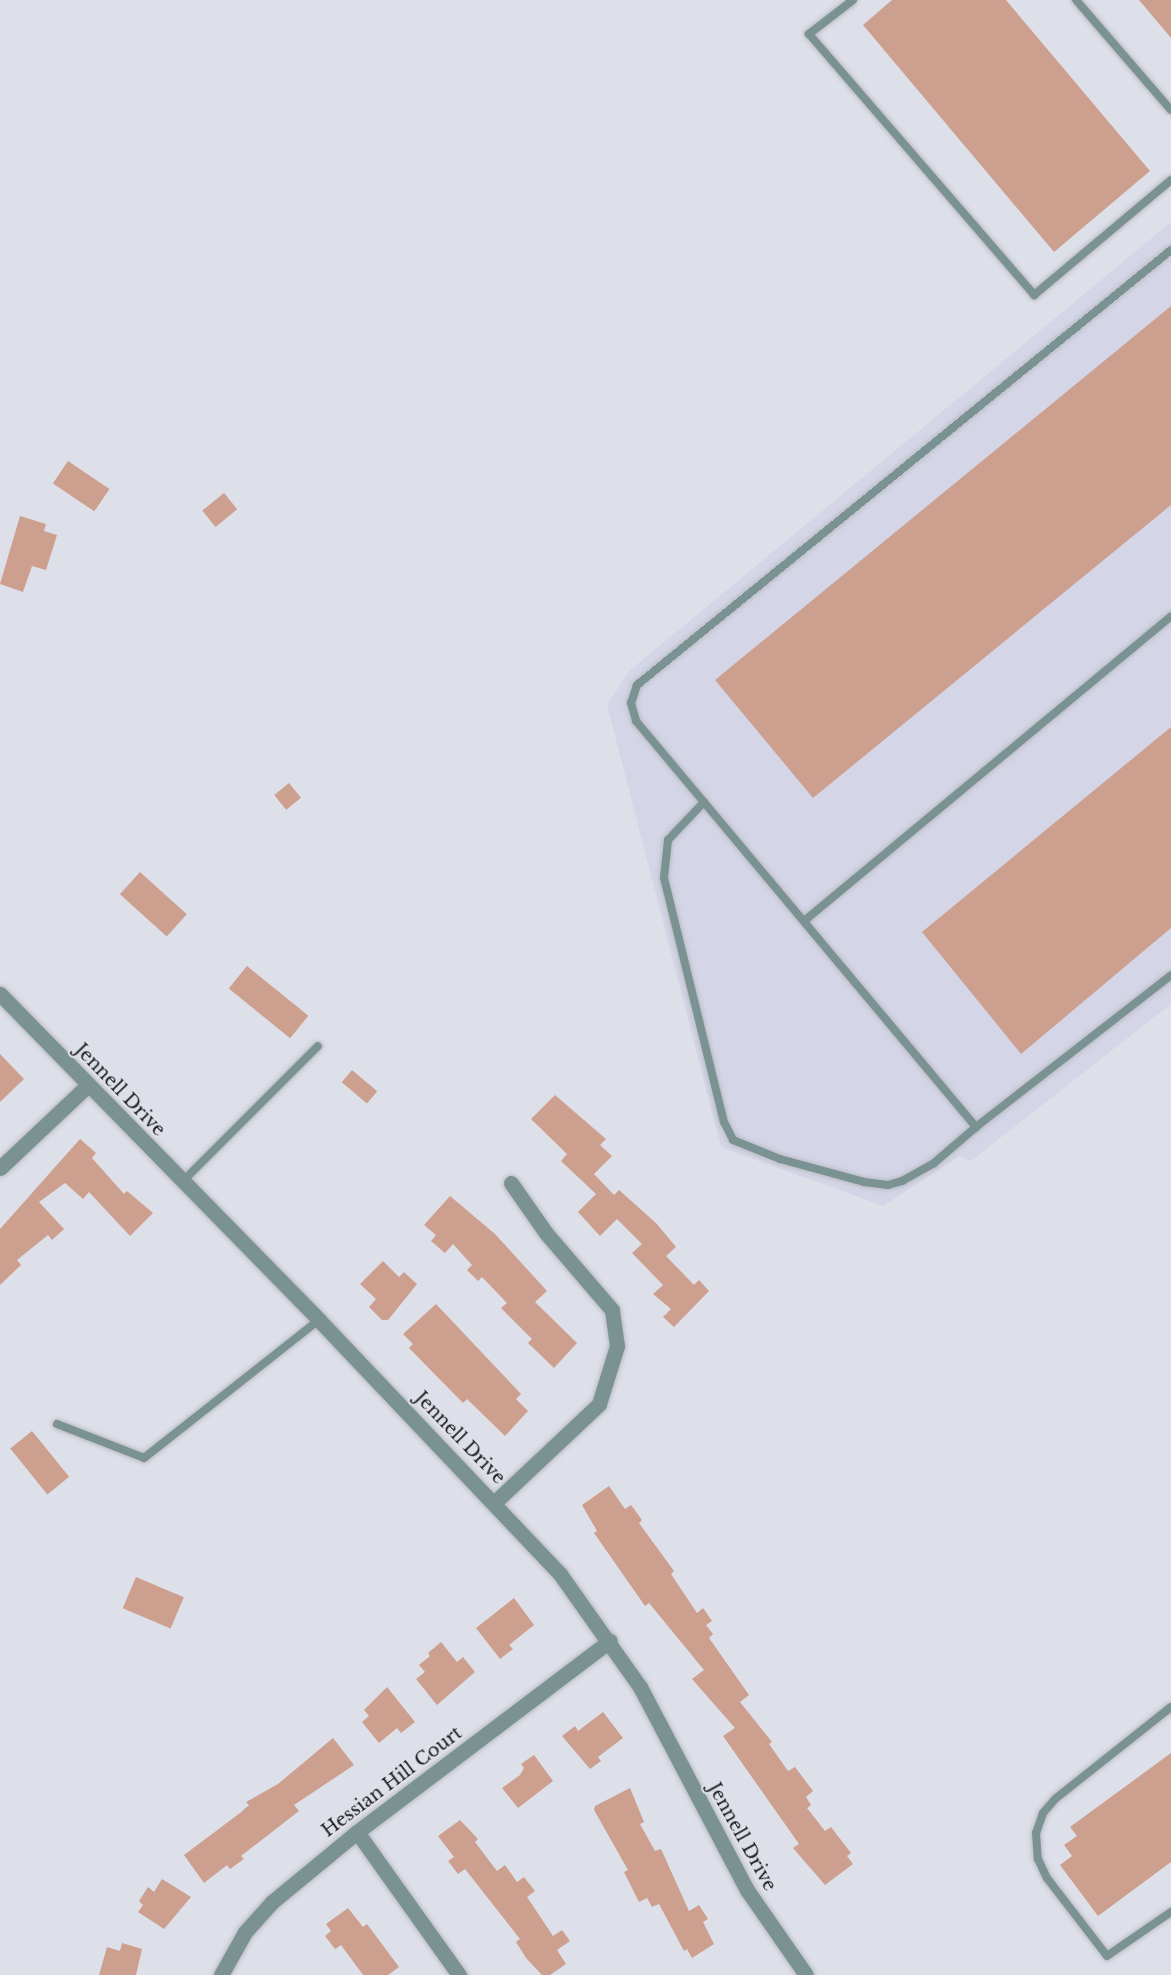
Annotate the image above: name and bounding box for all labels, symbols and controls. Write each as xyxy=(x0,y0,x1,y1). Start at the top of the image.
street label: Jennell Drive xyxy=(70,1039,170,1141)
street label: Jennell Drive xyxy=(410,1387,510,1489)
street label: Hessian Hill Court xyxy=(318,1722,466,1842)
street label: Jennell Drive xyxy=(703,1779,781,1895)

